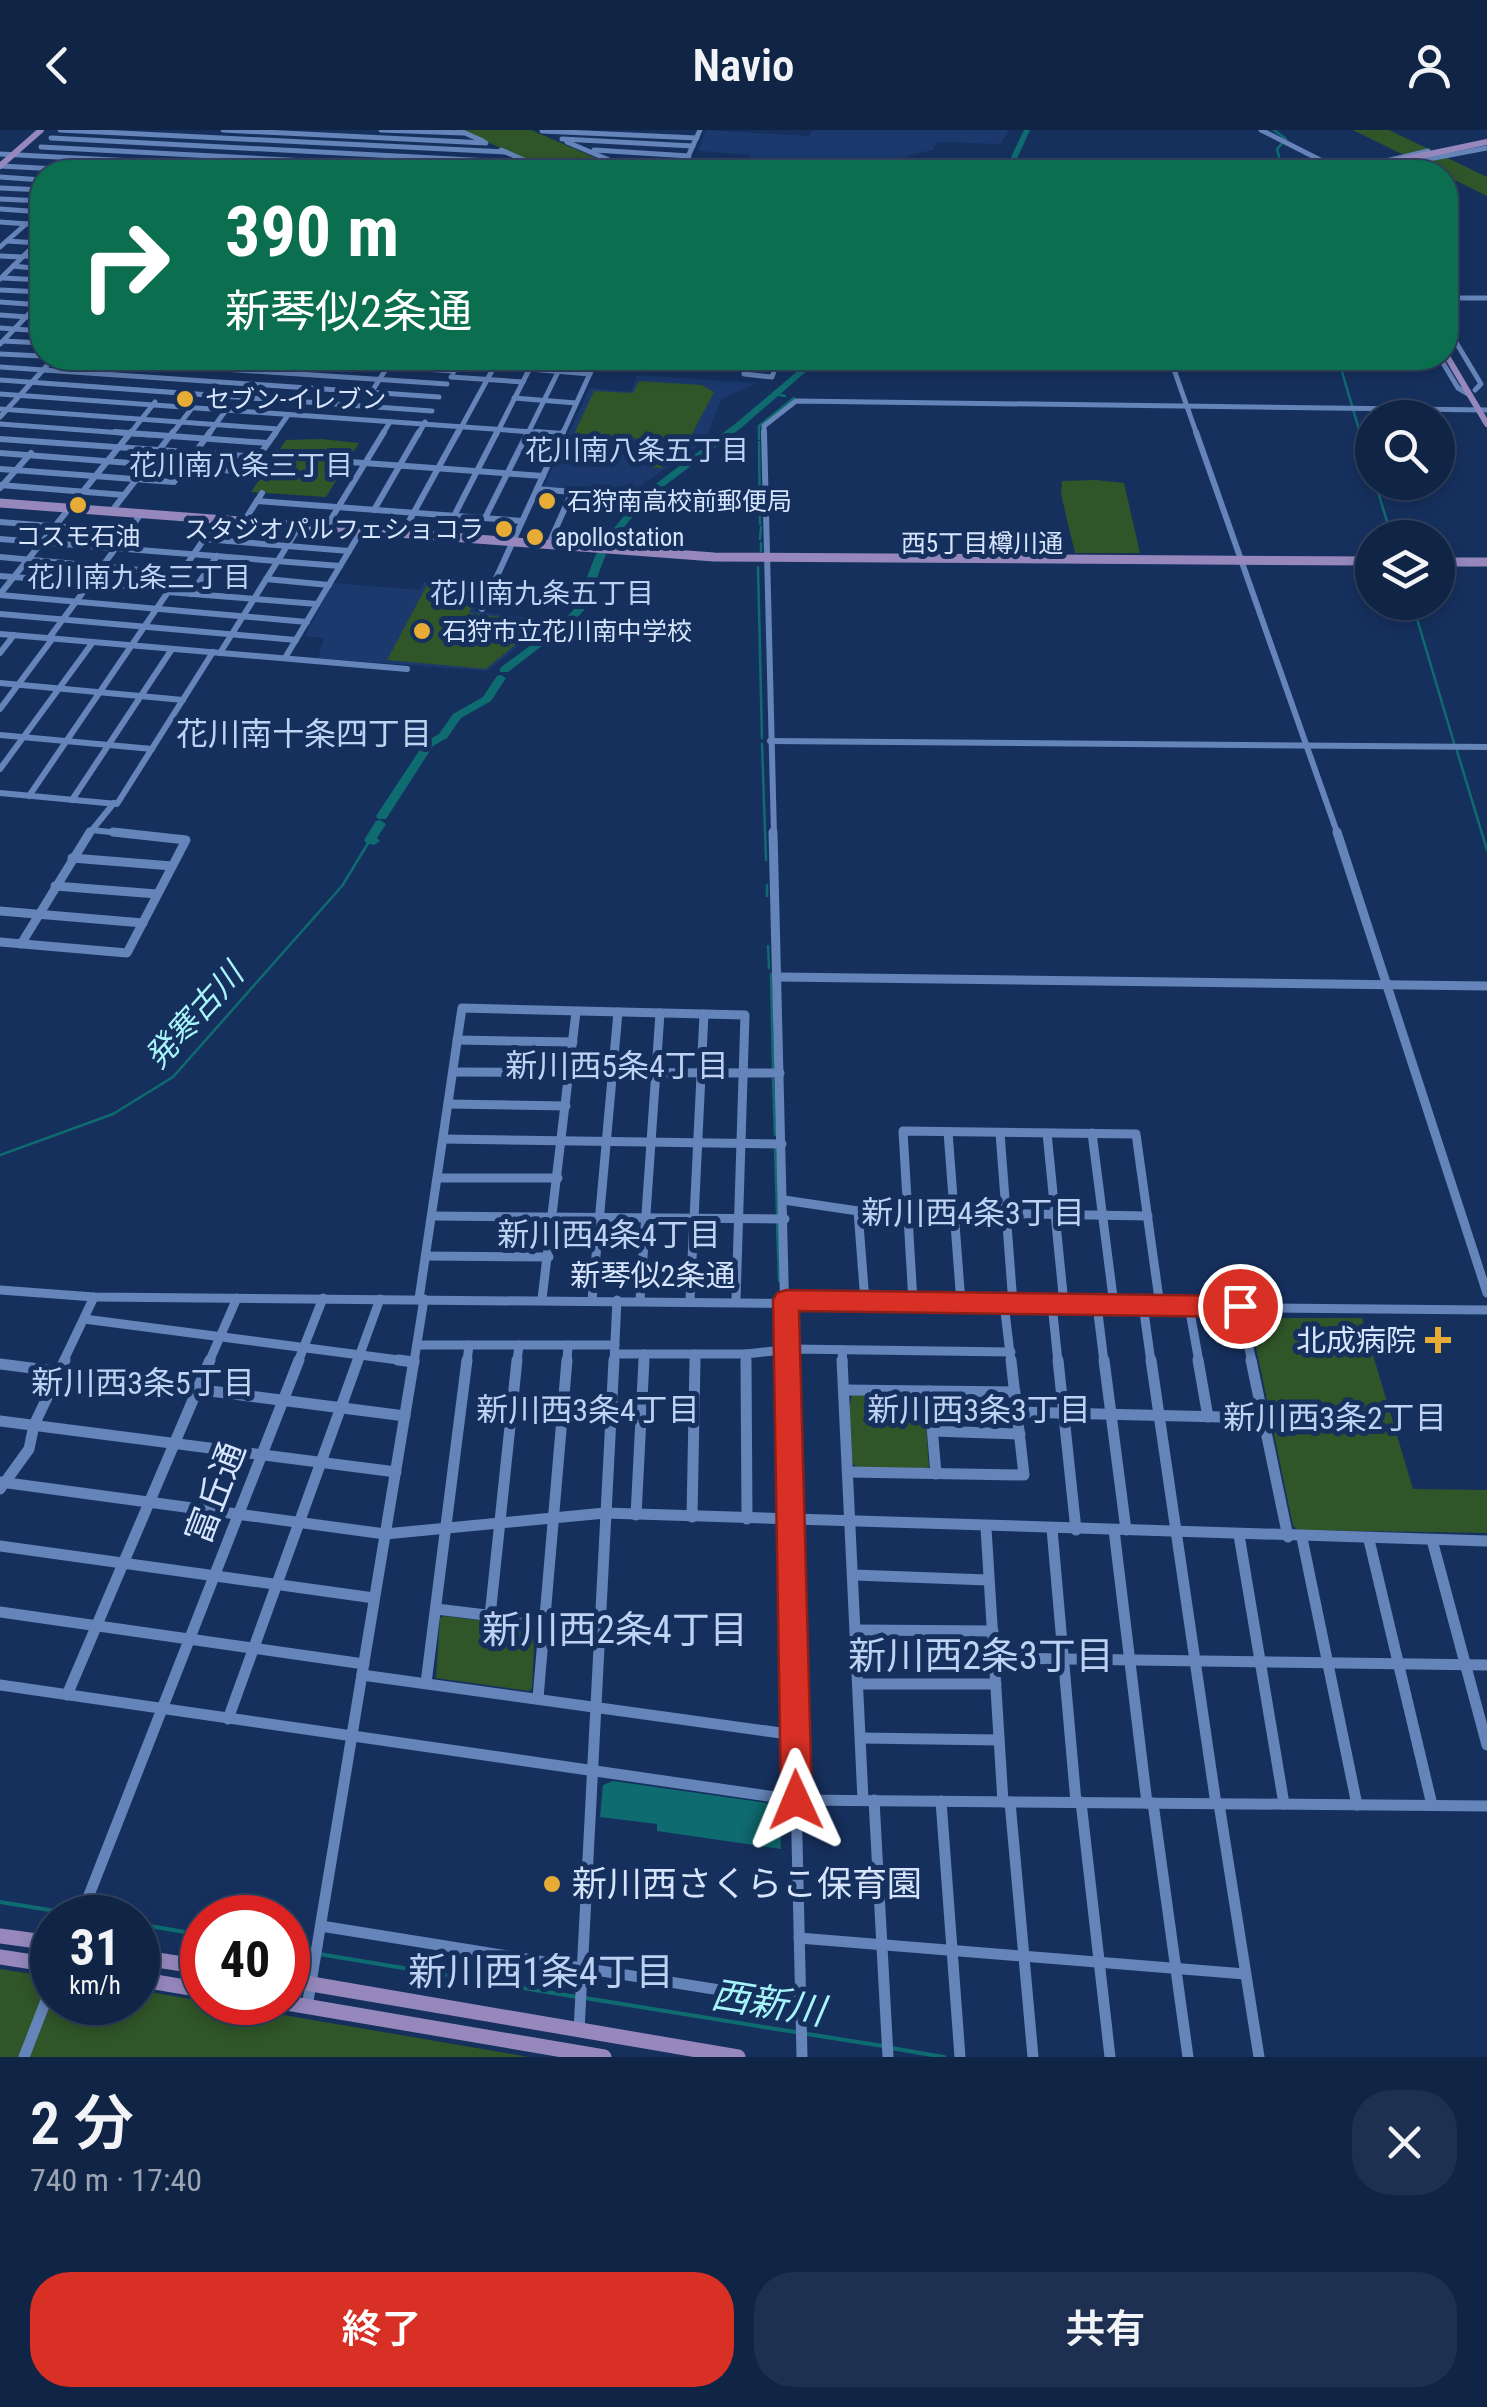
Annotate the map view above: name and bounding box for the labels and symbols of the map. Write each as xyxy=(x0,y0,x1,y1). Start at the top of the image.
place label: セブン-イレブン xyxy=(205,385,386,414)
marker: セブン-イレブン xyxy=(174,388,196,410)
district label: 花川南八条五丁目 xyxy=(525,434,749,467)
district label: 花川南八条三丁目 xyxy=(129,449,353,482)
place label: 石狩南高校前郵便局 xyxy=(567,487,792,516)
marker: 石狩南高校前郵便局 xyxy=(536,490,558,512)
marker: コスモ石油 xyxy=(67,494,89,516)
place label: スタジオパルフェショコラ xyxy=(184,515,484,544)
marker: スタジオパルフェショコラ xyxy=(493,518,515,540)
place label: コスモ石油 xyxy=(15,522,141,551)
place label: apollostation xyxy=(555,523,684,552)
marker: apollostation xyxy=(524,526,546,548)
street label: 西5丁目樽川通 xyxy=(901,529,1063,558)
district label: 花川南九条三丁目 xyxy=(27,561,251,594)
district label: 花川南九条五丁目 xyxy=(430,577,654,610)
place label: 石狩市立花川南中学校 xyxy=(442,617,692,646)
marker: 石狩市立花川南中学校 xyxy=(411,620,433,642)
district label: 花川南十条四丁目 xyxy=(176,715,432,753)
water label: 発寒古川 xyxy=(137,954,253,1076)
district label: 新川西5条4丁目 xyxy=(505,1047,729,1085)
district label: 新川西4条3丁目 xyxy=(861,1194,1085,1232)
district label: 新川西4条4丁目 xyxy=(497,1216,721,1254)
street label: 新琴似2条通 xyxy=(571,1258,735,1293)
pin xyxy=(1198,1264,1283,1349)
place label: 北成病院 xyxy=(1296,1323,1416,1358)
marker: 北成病院 xyxy=(1425,1327,1451,1353)
district label: 新川西3条5丁目 xyxy=(31,1364,255,1402)
district label: 新川西3条4丁目 xyxy=(476,1391,700,1429)
district label: 新川西3条3丁目 xyxy=(867,1391,1091,1429)
district label: 新川西3条2丁目 xyxy=(1223,1399,1447,1437)
street label: 富丘通 xyxy=(178,1437,254,1549)
district label: 新川西2条4丁目 xyxy=(482,1608,748,1652)
district label: 新川西2条3丁目 xyxy=(848,1634,1114,1678)
position arrow xyxy=(744,1748,848,1852)
place label: 新川西さくらこ保育園 xyxy=(572,1864,922,1905)
marker: 新川西さくらこ保育園 xyxy=(541,1873,563,1895)
speed limit sign: 40 xyxy=(180,1895,310,2025)
district label: 新川西1条4丁目 xyxy=(408,1950,674,1994)
water label: 西新川 xyxy=(708,1972,832,2034)

